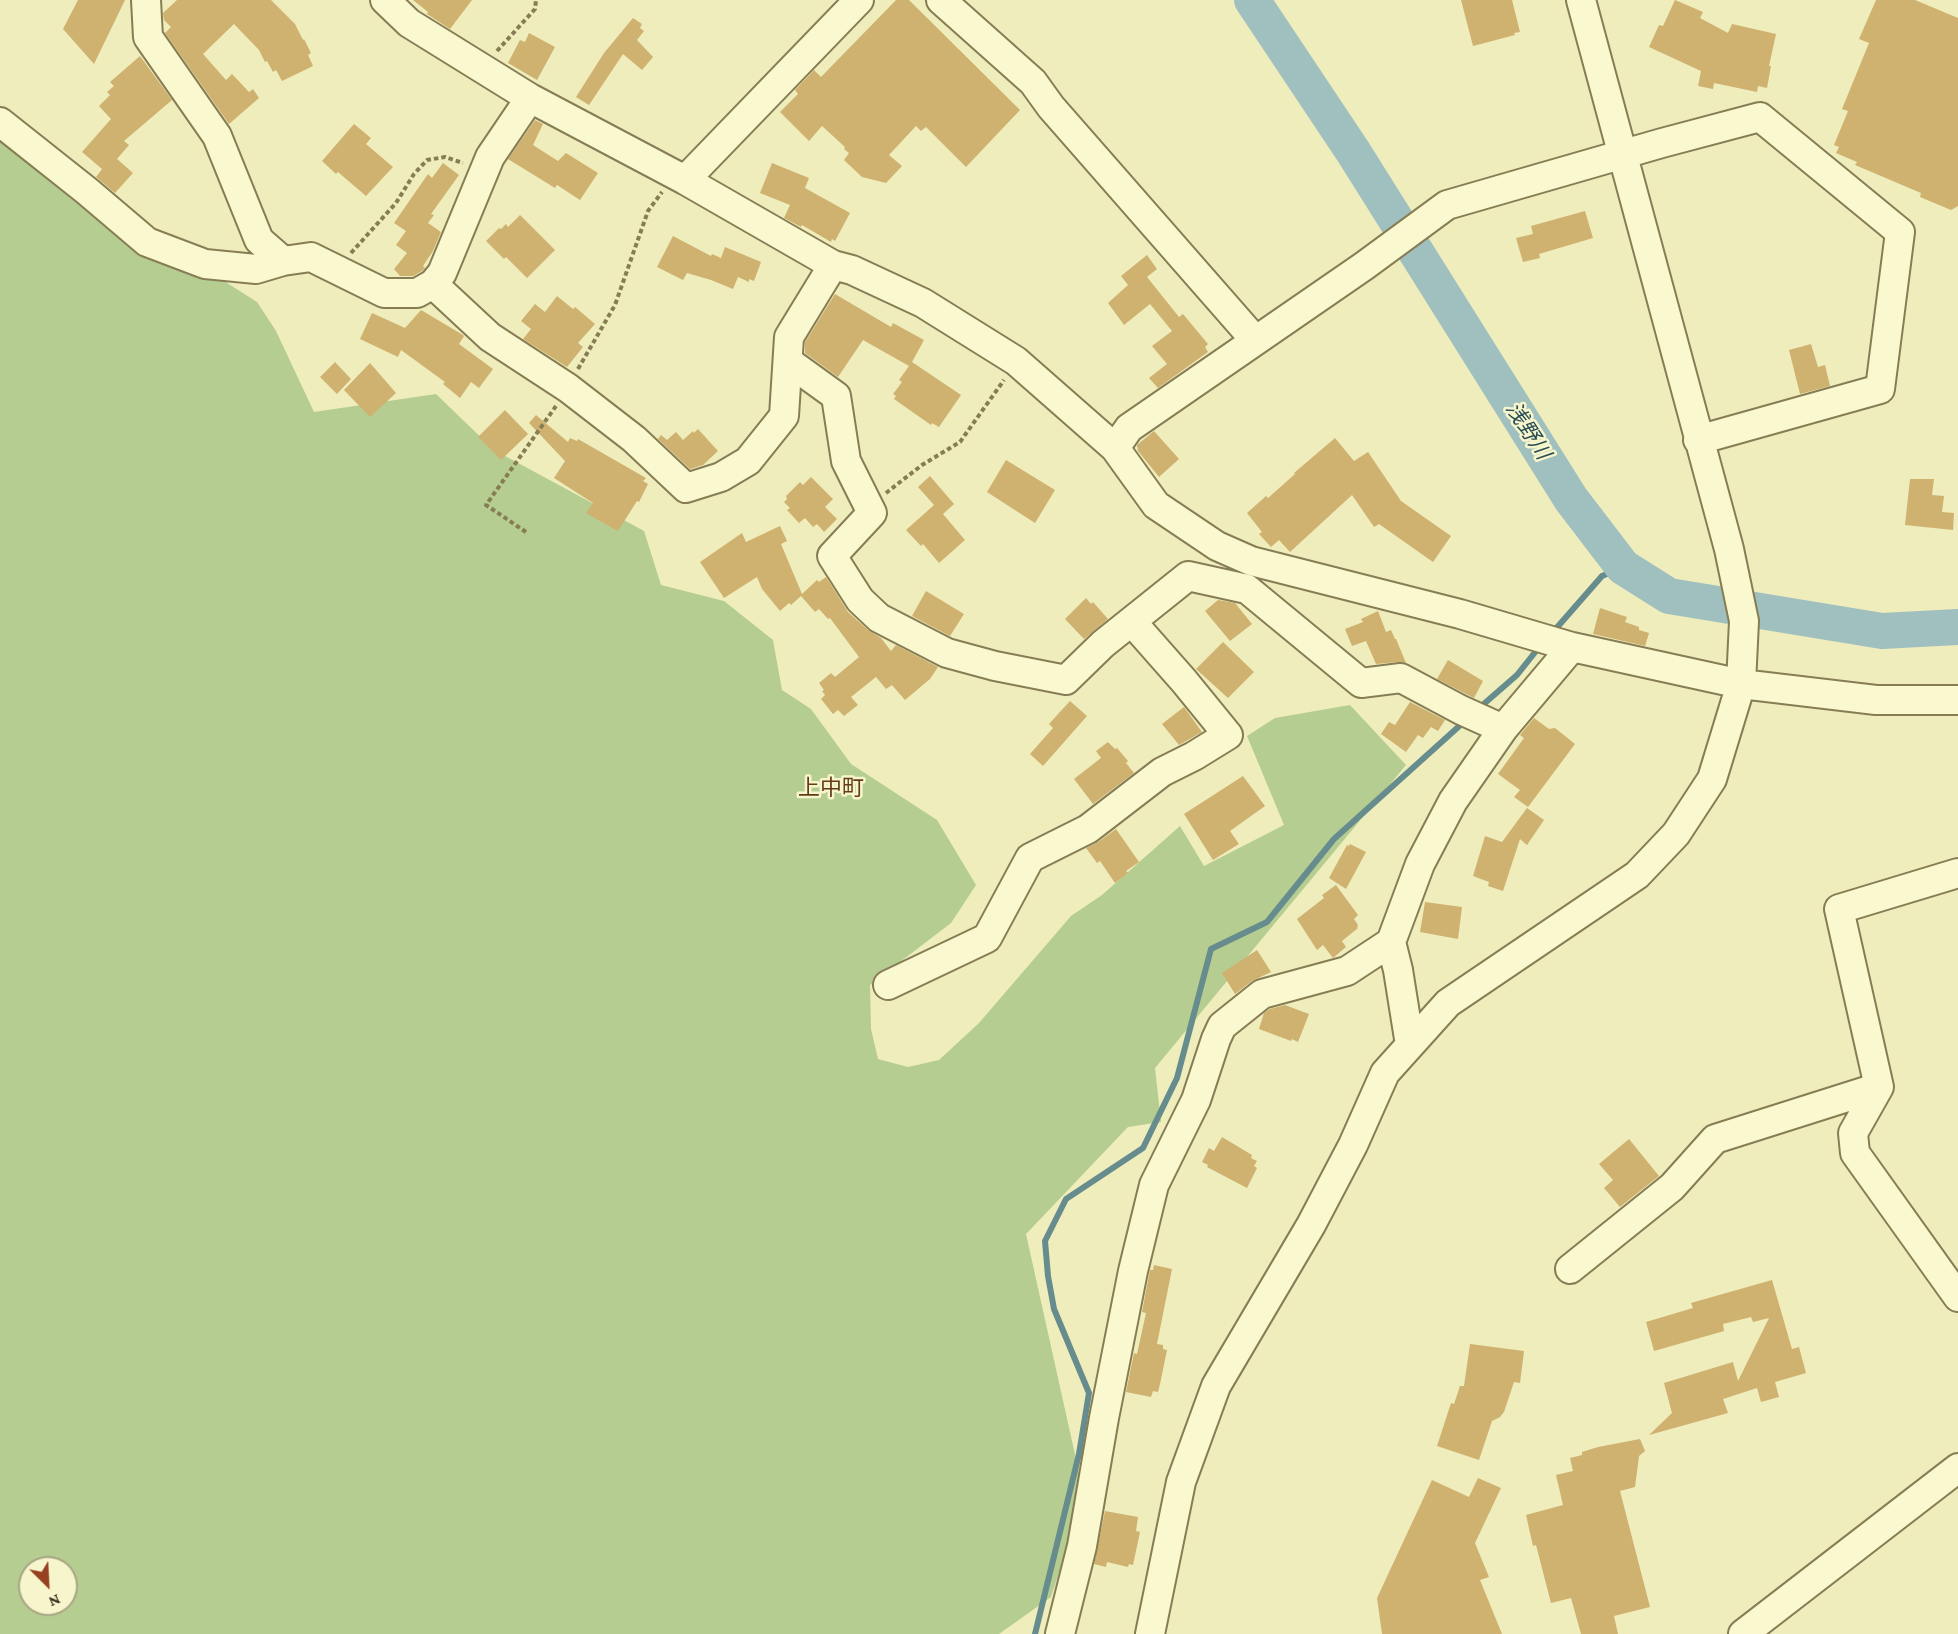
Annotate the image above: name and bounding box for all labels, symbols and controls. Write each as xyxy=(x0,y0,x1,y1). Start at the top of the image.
water label: 浅野川 xyxy=(1500,398,1556,464)
district label: 上中町 xyxy=(798,775,864,801)
north arrow xyxy=(18,1556,78,1616)
text: N xyxy=(46,1591,63,1611)

